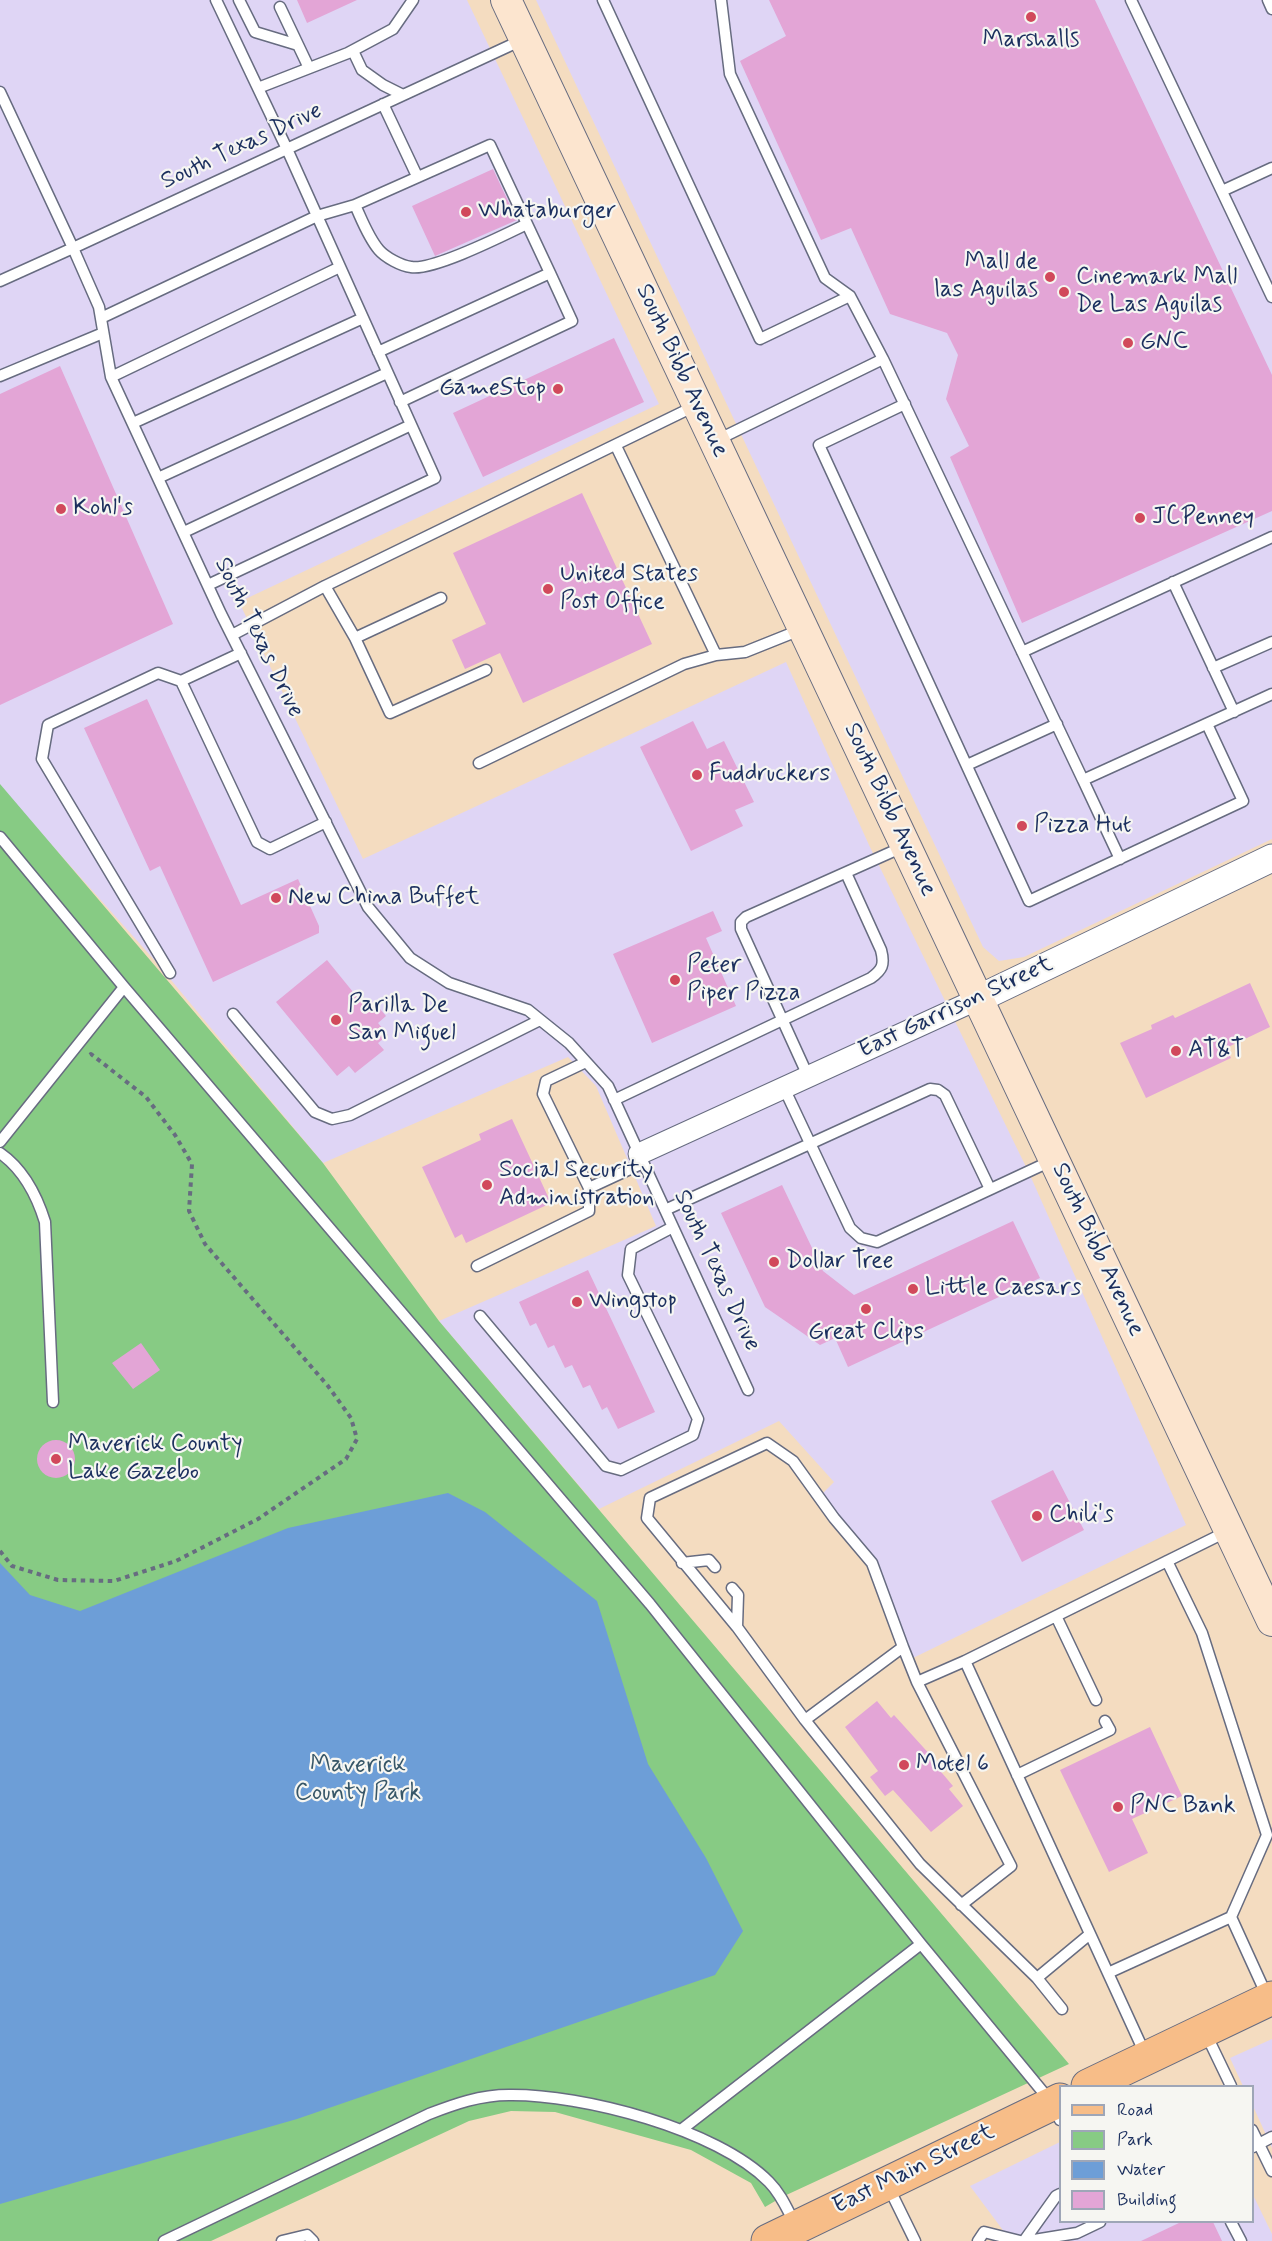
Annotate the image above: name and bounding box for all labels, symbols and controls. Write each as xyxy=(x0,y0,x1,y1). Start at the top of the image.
marker: Marshalls xyxy=(1024,10,1038,24)
place label: Marshalls xyxy=(983,27,1079,55)
street label: South Texas Drive xyxy=(157,97,327,197)
place label: Whataburger xyxy=(478,198,616,226)
marker: Whataburger xyxy=(459,205,473,219)
place label: Mall de las Aguilas xyxy=(934,249,1038,305)
place label: Cinemark Mall De Las Aguilas xyxy=(1076,264,1237,320)
marker: Mall de las Aguilas xyxy=(1043,270,1057,284)
street label: South Bibb Avenue xyxy=(628,280,734,462)
marker: Cinemark Mall De Las Aguilas xyxy=(1057,285,1071,299)
place label: GNC xyxy=(1140,329,1188,357)
marker: GNC xyxy=(1121,336,1135,350)
place label: GameStop xyxy=(439,375,546,403)
marker: GameStop xyxy=(551,382,565,396)
place label: Kohl's xyxy=(73,495,133,523)
marker: Kohl's xyxy=(54,502,68,516)
place label: JCPenney xyxy=(1152,504,1254,532)
marker: JCPenney xyxy=(1133,511,1147,525)
street label: South Texas Drive xyxy=(207,553,309,723)
place label: United States Post Office xyxy=(560,561,698,617)
marker: United States Post Office xyxy=(541,582,555,596)
street label: South Bibb Avenue xyxy=(836,719,942,901)
place label: Fuddruckers xyxy=(709,761,830,789)
marker: Fuddruckers xyxy=(690,768,704,782)
place label: Pizza Hut xyxy=(1034,812,1131,840)
marker: Pizza Hut xyxy=(1015,819,1029,833)
place label: New China Buffet xyxy=(288,884,479,912)
marker: New China Buffet xyxy=(269,891,283,905)
street label: East Garrison Street xyxy=(854,950,1058,1066)
place label: Peter Piper Pizza xyxy=(687,952,800,1008)
marker: Peter Piper Pizza xyxy=(668,973,682,987)
place label: Parilla De San Miguel xyxy=(348,992,456,1048)
marker: Parilla De San Miguel xyxy=(329,1013,343,1027)
place label: AT&T xyxy=(1188,1037,1244,1065)
marker: AT&T xyxy=(1169,1044,1183,1058)
place label: Social Security Administration xyxy=(499,1157,654,1213)
street label: South Bibb Avenue xyxy=(1044,1159,1150,1341)
marker: Social Security Administration xyxy=(480,1178,494,1192)
street label: South Texas Drive xyxy=(666,1186,766,1356)
place label: Dollar Tree xyxy=(786,1248,894,1276)
marker: Dollar Tree xyxy=(767,1255,781,1269)
place label: Little Caesars xyxy=(925,1275,1081,1303)
marker: Little Caesars xyxy=(906,1282,920,1296)
place label: Wingstop xyxy=(589,1288,677,1316)
marker: Wingstop xyxy=(570,1295,584,1309)
marker: Great Clips xyxy=(859,1302,873,1316)
place label: Great Clips xyxy=(808,1319,924,1347)
place label: Maverick County Lake Gazebo xyxy=(68,1431,243,1487)
marker: Maverick County Lake Gazebo xyxy=(49,1452,63,1466)
place label: Chili's xyxy=(1049,1502,1114,1530)
marker: Chili's xyxy=(1030,1509,1044,1523)
place label: Motel 6 xyxy=(916,1751,989,1779)
park label: Maverick County Park xyxy=(295,1752,421,1808)
marker: Motel 6 xyxy=(897,1758,911,1772)
place label: PNC Bank xyxy=(1130,1793,1236,1821)
marker: PNC Bank xyxy=(1111,1800,1125,1814)
legend xyxy=(1059,2085,1254,2223)
text: Road xyxy=(1117,2098,1153,2122)
street label: East Main Street xyxy=(828,2118,1000,2222)
text: Park xyxy=(1117,2128,1153,2152)
text: Water xyxy=(1117,2158,1165,2182)
text: Building xyxy=(1117,2188,1177,2212)

